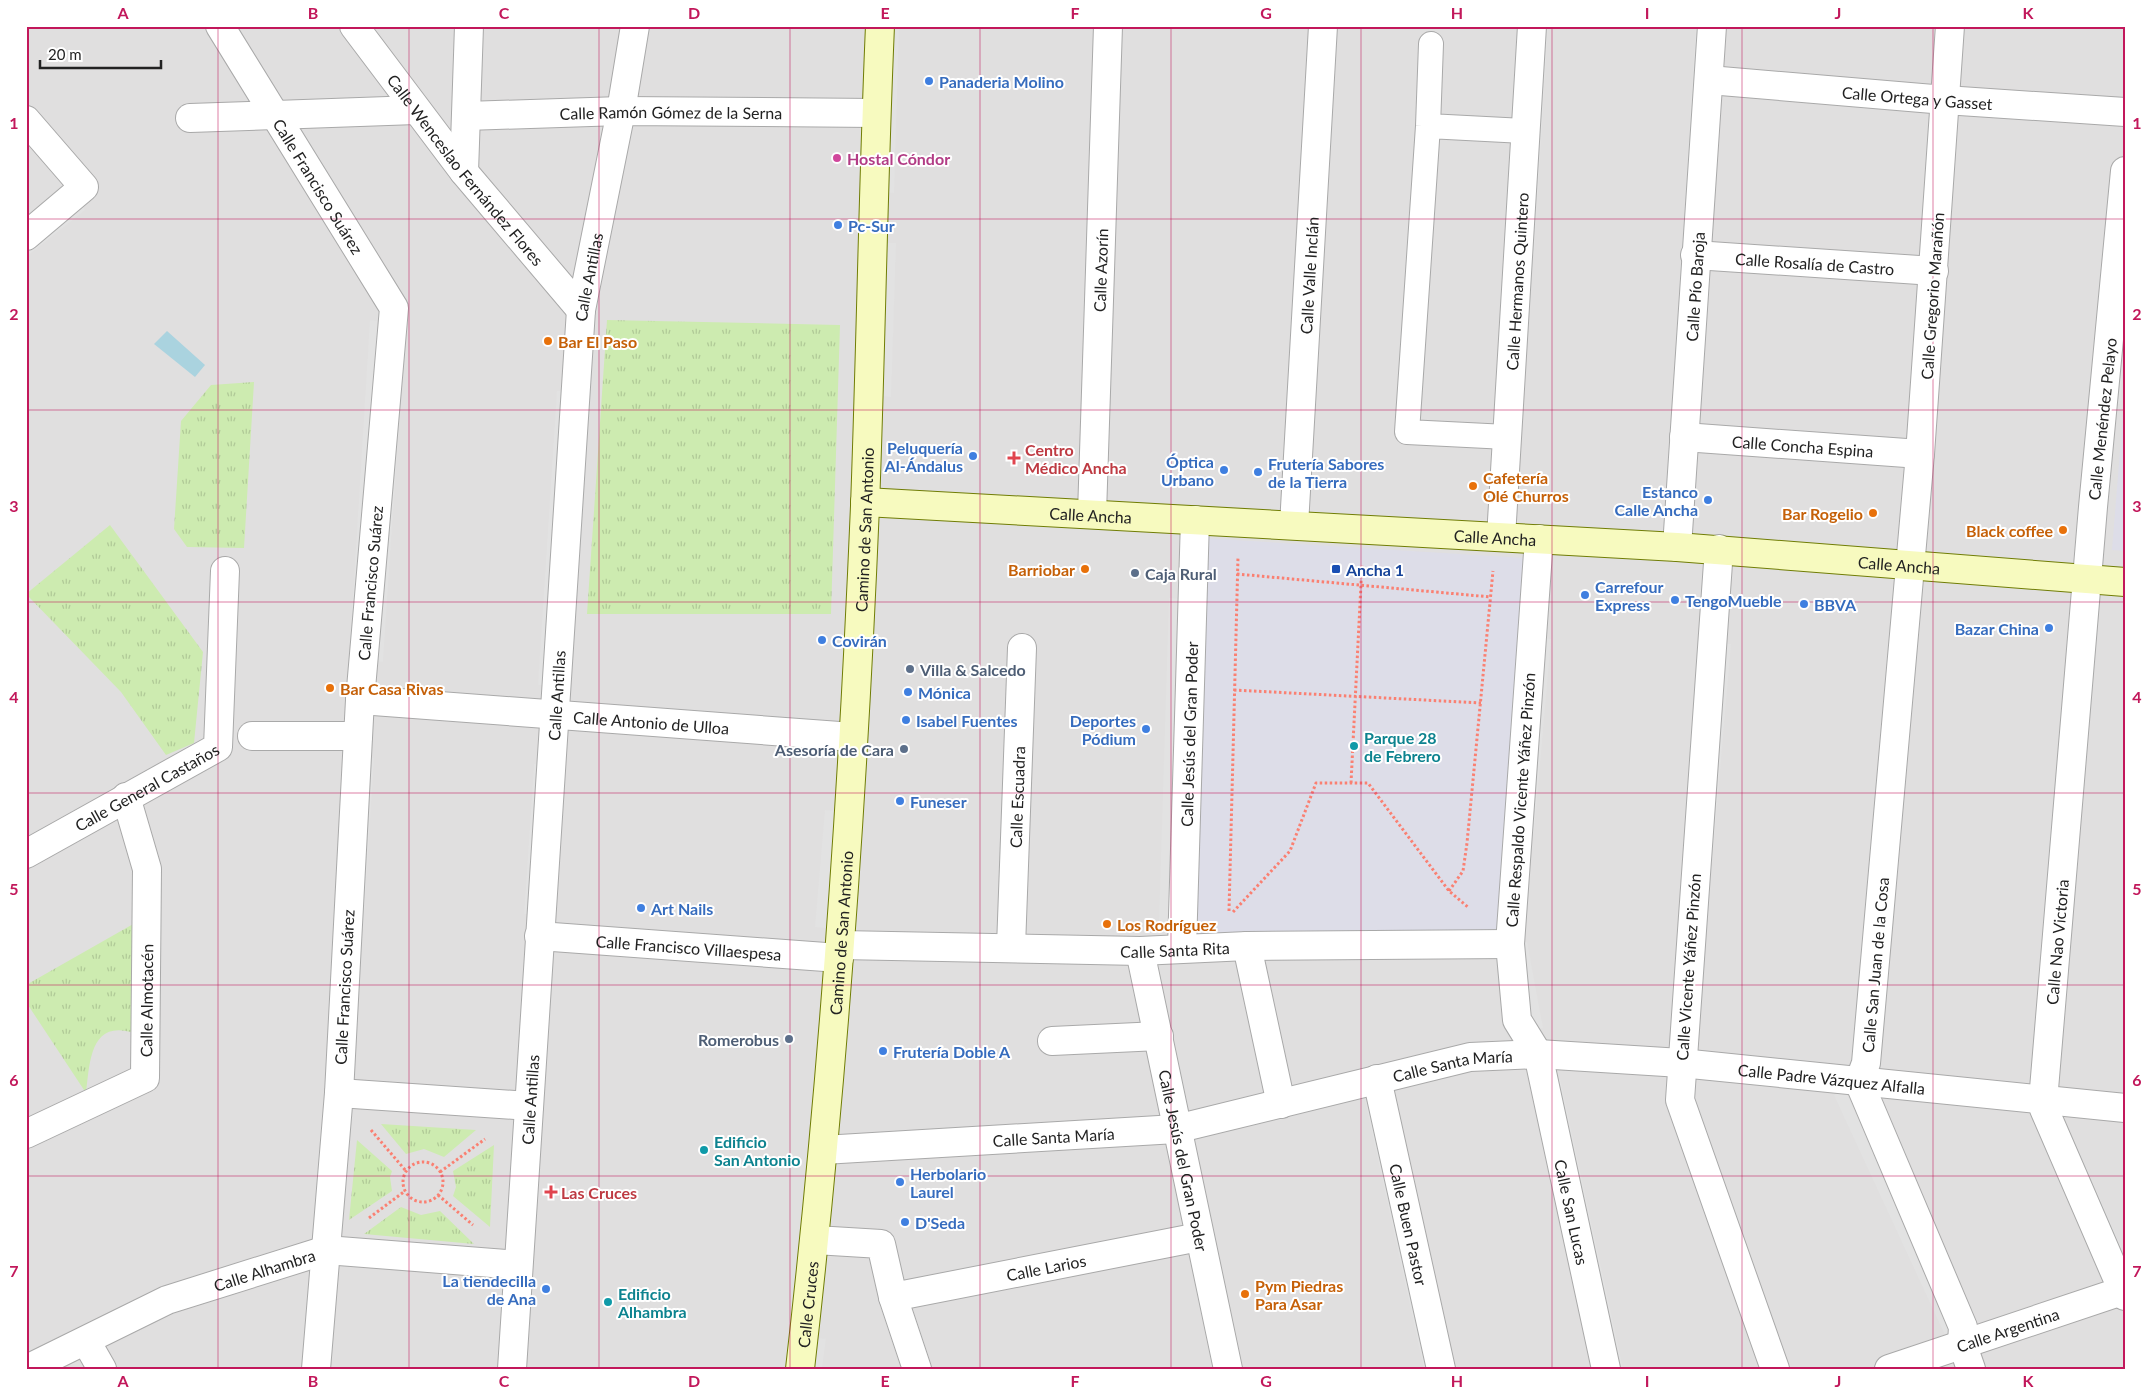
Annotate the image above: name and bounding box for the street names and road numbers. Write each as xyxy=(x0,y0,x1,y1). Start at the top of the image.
street label: Calle Wenceslao Fernández Flores xyxy=(384,70,548,269)
street label: Calle Ortega y Gasset xyxy=(1841,82,1993,113)
street label: Calle Ramón Gómez de la Serna xyxy=(559,101,782,122)
street label: Calle Francisco Suárez xyxy=(270,115,368,257)
street label: Calle Hermanos Quintero xyxy=(1502,192,1531,371)
street label: Calle Gregorio Marañón xyxy=(1917,212,1947,380)
street label: Calle Valle Inclán xyxy=(1296,216,1321,335)
street label: Calle Azorín xyxy=(1089,228,1111,312)
street label: Calle Antillas xyxy=(571,231,606,322)
street label: Calle Pío Baroja xyxy=(1681,231,1708,342)
street label: Calle Rosalía de Castro xyxy=(1735,248,1895,278)
street label: Calle Menéndez Pelayo xyxy=(2084,337,2120,501)
street label: Calle Concha Espina xyxy=(1731,431,1874,460)
street label: Camino de San Antonio xyxy=(851,447,877,612)
street label: Calle Ancha xyxy=(1049,503,1132,526)
street label: Calle Francisco Suárez xyxy=(354,505,386,661)
street label: Calle Ancha xyxy=(1453,525,1537,549)
street label: Calle Ancha xyxy=(1857,552,1941,577)
street label: Calle Jesús del Gran Poder xyxy=(1176,641,1201,827)
street label: Calle Antillas xyxy=(543,650,568,741)
street label: Calle Respaldo Vicente Yáñez Pinzón xyxy=(1502,672,1538,928)
street label: Calle Antonio de Ulloa xyxy=(573,707,730,737)
street label: Calle General Castaños xyxy=(71,739,222,835)
street label: Calle Escuadra xyxy=(1005,746,1028,848)
street label: Camino de San Antonio xyxy=(825,850,856,1016)
street label: Calle Vicente Yáñez Pinzón xyxy=(1672,873,1704,1061)
street label: Calle San Juan de la Cosa xyxy=(1858,876,1892,1054)
street label: Calle Nao Victoria xyxy=(2042,878,2072,1006)
street label: Calle Francisco Suárez xyxy=(330,909,358,1065)
street label: Calle Francisco Villaespesa xyxy=(595,931,782,963)
street label: Calle Santa Rita xyxy=(1120,937,1230,961)
street label: Calle Almotacén xyxy=(136,944,156,1057)
street label: Calle Santa María xyxy=(1391,1046,1513,1085)
street label: Calle Antillas xyxy=(517,1054,542,1145)
street label: Calle Padre Vázquez Alfalla xyxy=(1737,1059,1926,1097)
street label: Calle Jesús del Gran Poder xyxy=(1156,1068,1212,1253)
street label: Calle Santa María xyxy=(992,1123,1115,1149)
street label: Calle San Lucas xyxy=(1551,1157,1593,1267)
street label: Calle Buen Pastor xyxy=(1386,1162,1432,1287)
street label: Calle Alhambra xyxy=(211,1245,317,1294)
street label: Calle Larios xyxy=(1005,1250,1088,1284)
street label: Calle Cruces xyxy=(793,1260,821,1349)
street label: Calle Argentina xyxy=(1954,1303,2061,1355)

